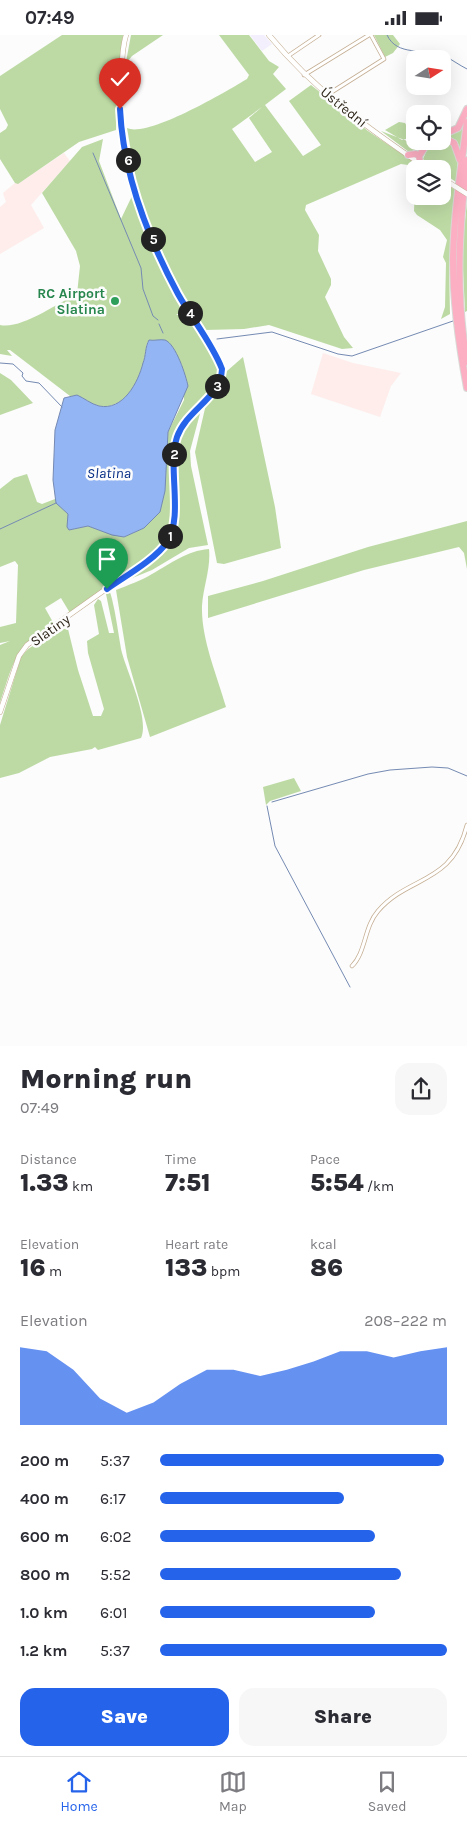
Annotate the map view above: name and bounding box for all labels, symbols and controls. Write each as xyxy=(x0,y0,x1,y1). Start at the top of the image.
text: 07:49 xyxy=(25,7,75,29)
north arrow xyxy=(406,50,451,95)
map controls xyxy=(406,50,451,205)
pin xyxy=(99,58,141,109)
icon: check xyxy=(106,65,134,93)
street label: Ústřední xyxy=(317,83,372,132)
button: locate xyxy=(406,105,451,150)
pin: 6 xyxy=(116,147,140,173)
text: 6 xyxy=(124,152,133,169)
button: layers xyxy=(406,160,451,205)
pin: 5 xyxy=(140,227,166,251)
text: 5 xyxy=(149,231,158,248)
place label: RC Airport Slatina xyxy=(37,285,105,318)
marker: RC Airport Slatina xyxy=(109,295,121,307)
pin: 4 xyxy=(178,301,202,325)
text: 4 xyxy=(186,305,195,322)
pin: 3 xyxy=(204,373,230,399)
text: 3 xyxy=(213,378,222,395)
pin: 2 xyxy=(162,441,186,467)
text: 2 xyxy=(170,446,179,463)
water label: Slatina xyxy=(87,464,131,482)
pin: 1 xyxy=(158,523,182,549)
text: 1 xyxy=(168,528,173,545)
pin xyxy=(86,538,128,589)
icon: arrive xyxy=(93,545,121,573)
street label: Slatiny xyxy=(27,610,74,650)
text: Morning run xyxy=(20,1062,192,1095)
button: share xyxy=(395,1063,447,1115)
text: 07:49 xyxy=(20,1098,59,1117)
text: Distance xyxy=(20,1151,77,1168)
text: Time xyxy=(165,1151,196,1168)
text: Pace xyxy=(310,1151,340,1168)
text: 1.33 xyxy=(20,1168,69,1197)
text: 7:51 xyxy=(165,1168,211,1197)
text: 5:54 xyxy=(310,1168,364,1197)
text: km xyxy=(69,1178,93,1195)
text: /km xyxy=(364,1178,394,1195)
text: Elevation xyxy=(20,1236,79,1253)
text: Heart rate xyxy=(165,1236,228,1253)
text: kcal xyxy=(310,1236,337,1253)
text: 16 xyxy=(20,1253,46,1282)
text: 133 xyxy=(165,1253,207,1282)
text: 86 xyxy=(310,1253,343,1282)
text: m xyxy=(46,1263,62,1280)
text: bpm xyxy=(207,1263,240,1280)
text: Elevation xyxy=(20,1311,88,1330)
text: 208–222 m xyxy=(364,1311,447,1330)
text: 200 m xyxy=(20,1451,69,1470)
text: 5:37 xyxy=(100,1451,130,1470)
text: 400 m xyxy=(20,1489,69,1508)
text: 6:17 xyxy=(100,1489,126,1508)
text: 600 m xyxy=(20,1527,69,1546)
text: 6:02 xyxy=(100,1527,132,1546)
text: 800 m xyxy=(20,1565,70,1584)
text: 5:52 xyxy=(100,1565,131,1584)
text: 1.0 km xyxy=(20,1603,68,1622)
text: 6:01 xyxy=(100,1603,128,1622)
text: 1.2 km xyxy=(20,1641,68,1660)
text: 5:37 xyxy=(100,1641,130,1660)
button: Save xyxy=(20,1688,229,1746)
button: Share xyxy=(239,1688,447,1746)
tab: Home xyxy=(61,1768,98,1815)
tab: Map xyxy=(219,1768,247,1815)
tab: Saved xyxy=(368,1768,407,1815)

